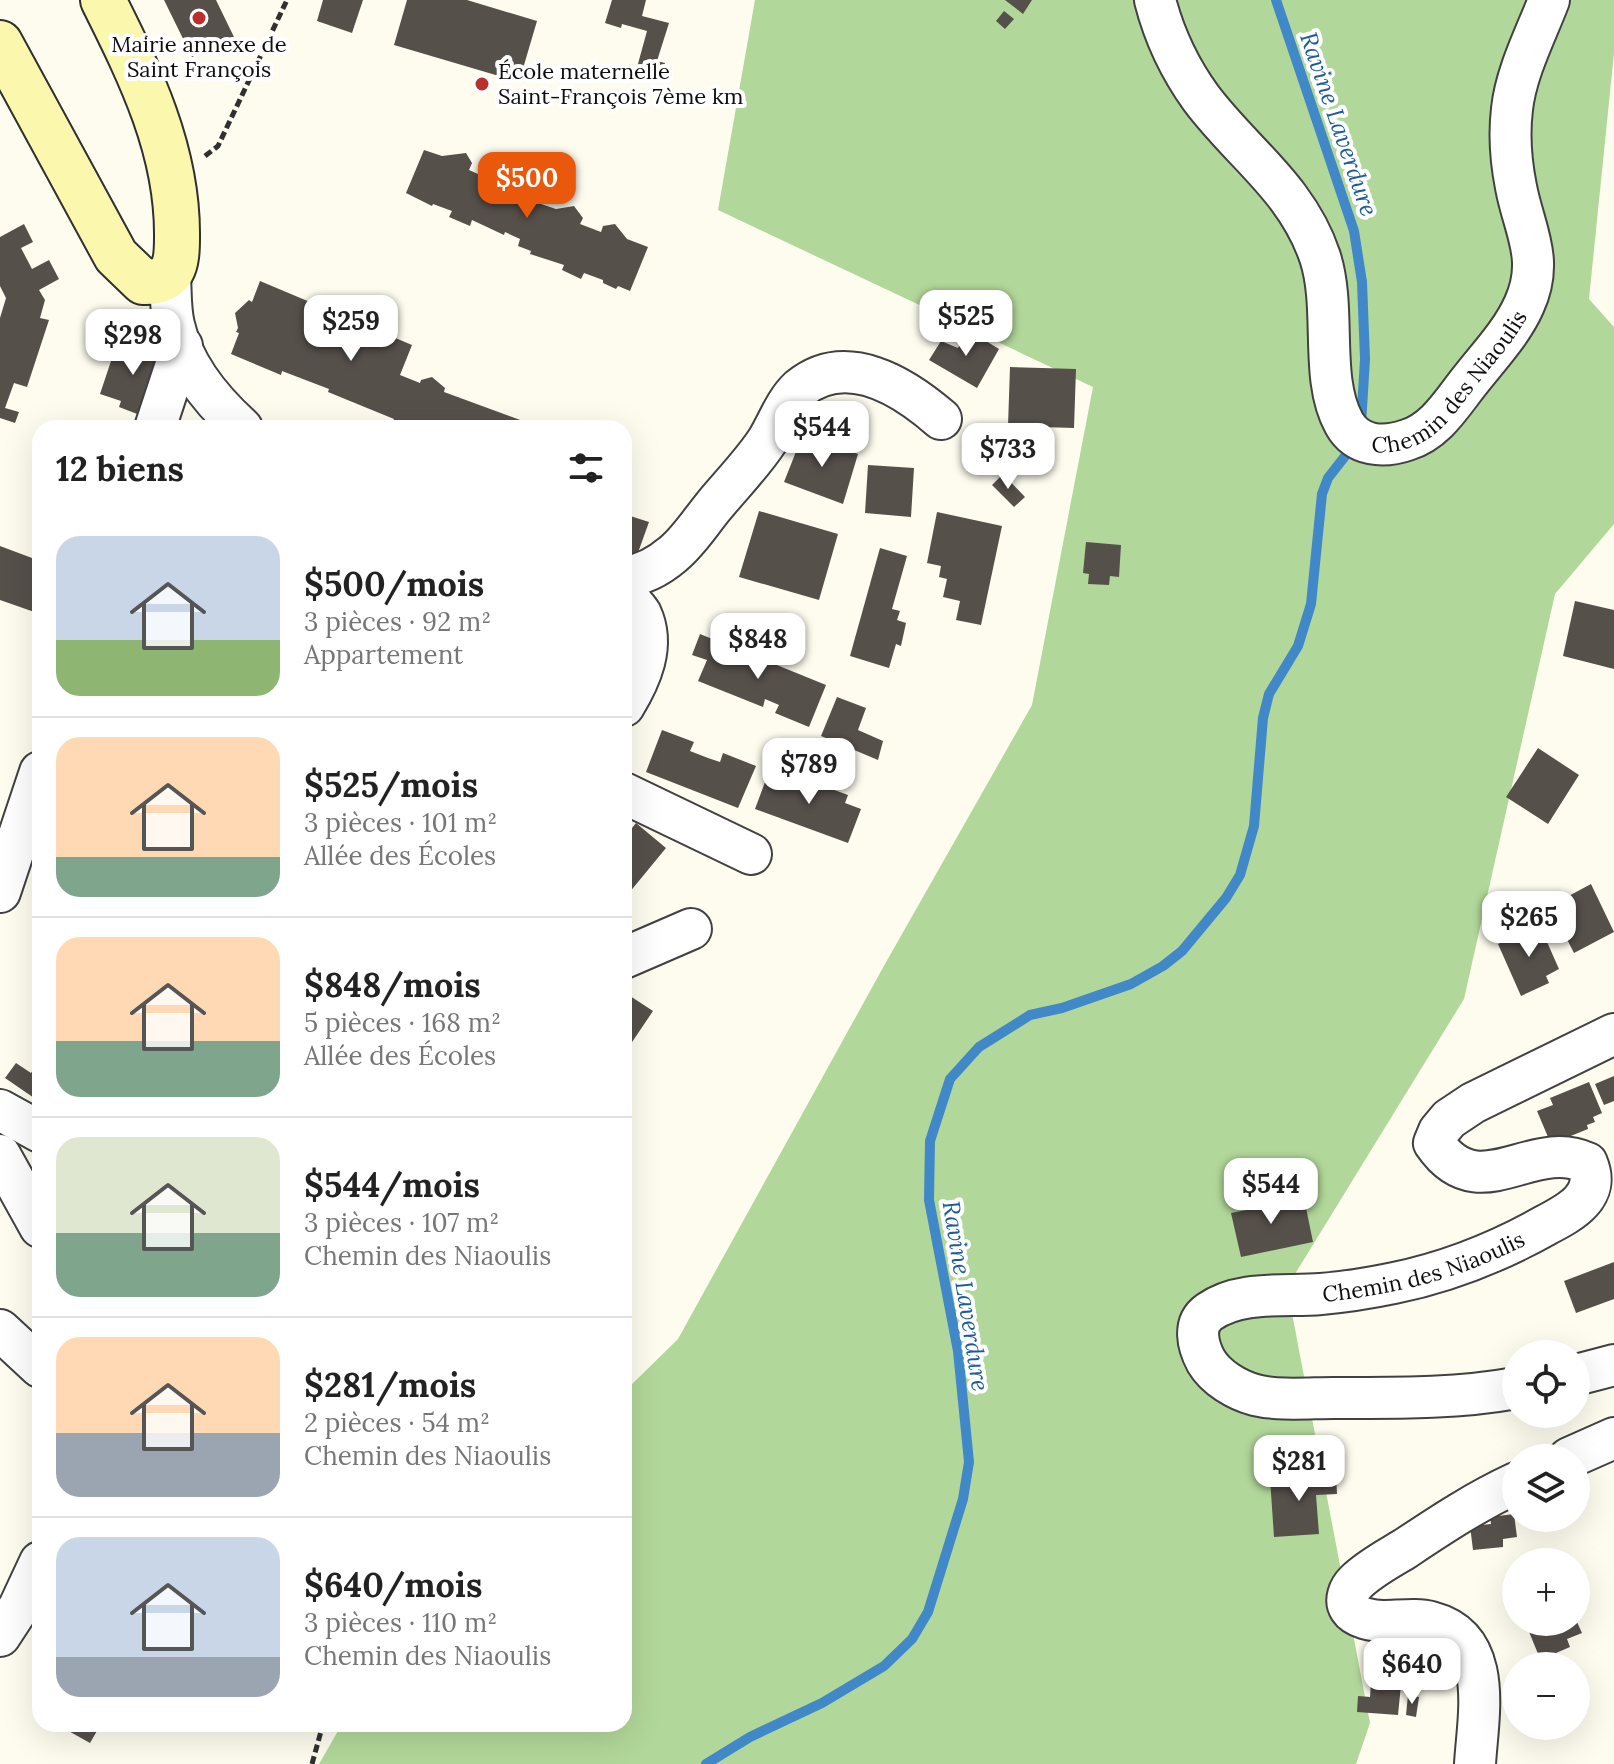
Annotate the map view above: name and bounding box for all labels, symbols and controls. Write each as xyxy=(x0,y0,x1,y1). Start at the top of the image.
marker: Mairie annexe de Saint François xyxy=(190,9,208,27)
water label: Ravine Laverdure xyxy=(1293,28,1385,220)
place label: Mairie annexe de Saint François xyxy=(111,30,287,83)
place label: École maternelle Saint-François 7ème km xyxy=(498,57,744,110)
marker: École maternelle Saint-François 7ème km xyxy=(473,75,491,93)
pin: $500 xyxy=(480,152,574,220)
text: $500 xyxy=(496,161,558,194)
pin: $525 xyxy=(919,290,1013,358)
pin: $259 xyxy=(304,295,398,363)
text: $525 xyxy=(937,299,995,332)
text: $259 xyxy=(322,304,380,337)
street label: Chemin des Niaoulis xyxy=(1371,305,1533,459)
pin: $298 xyxy=(86,309,180,377)
text: $298 xyxy=(104,318,163,351)
pin: $544 xyxy=(775,401,869,469)
text: $544 xyxy=(793,410,851,443)
pin: $733 xyxy=(961,423,1055,491)
text: $733 xyxy=(980,432,1036,465)
icon: filters xyxy=(564,446,608,490)
text: 12 biens xyxy=(56,447,184,490)
text: $500/mois xyxy=(304,562,484,605)
icon: home xyxy=(120,568,216,664)
text: 3 pièces · 92 m² xyxy=(304,605,491,638)
pin: $848 xyxy=(711,613,805,681)
text: $848 xyxy=(728,622,788,655)
text: Appartement xyxy=(304,638,463,671)
pin: $789 xyxy=(762,738,856,806)
text: $789 xyxy=(780,747,838,780)
text: $525/mois xyxy=(304,763,478,806)
icon: home xyxy=(120,769,216,865)
text: 3 pièces · 101 m² xyxy=(304,806,497,839)
text: Allée des Écoles xyxy=(304,839,496,872)
pin: $265 xyxy=(1482,891,1576,959)
text: $265 xyxy=(1500,900,1558,933)
text: $848/mois xyxy=(304,963,481,1006)
icon: home xyxy=(120,969,216,1065)
text: 5 pièces · 168 m² xyxy=(304,1006,501,1039)
text: Allée des Écoles xyxy=(304,1039,496,1072)
pin: $544 xyxy=(1224,1158,1318,1226)
text: $544/mois xyxy=(304,1163,480,1206)
text: $544 xyxy=(1242,1167,1300,1200)
icon: home xyxy=(120,1169,216,1265)
water label: Ravine Laverdure xyxy=(936,1199,996,1393)
text: 3 pièces · 107 m² xyxy=(304,1206,499,1239)
street label: Chemin des Niaoulis xyxy=(1321,1225,1529,1308)
text: Chemin des Niaoulis xyxy=(304,1239,551,1272)
map controls xyxy=(1502,1340,1590,1740)
button: locate xyxy=(1502,1340,1590,1428)
text: $281/mois xyxy=(304,1363,476,1406)
icon: home xyxy=(120,1369,216,1465)
text: 2 pièces · 54 m² xyxy=(304,1406,490,1439)
pin: $281 xyxy=(1252,1435,1346,1503)
text: Chemin des Niaoulis xyxy=(304,1439,551,1472)
text: $281 xyxy=(1272,1444,1326,1477)
button: layers xyxy=(1502,1444,1590,1532)
button: + xyxy=(1502,1548,1590,1636)
text: $640/mois xyxy=(304,1563,482,1606)
icon: home xyxy=(120,1569,216,1665)
text: 3 pièces · 110 m² xyxy=(304,1606,497,1639)
pin: $640 xyxy=(1365,1638,1459,1706)
text: Chemin des Niaoulis xyxy=(304,1639,551,1672)
text: $640 xyxy=(1382,1647,1443,1680)
button: − xyxy=(1502,1652,1590,1740)

